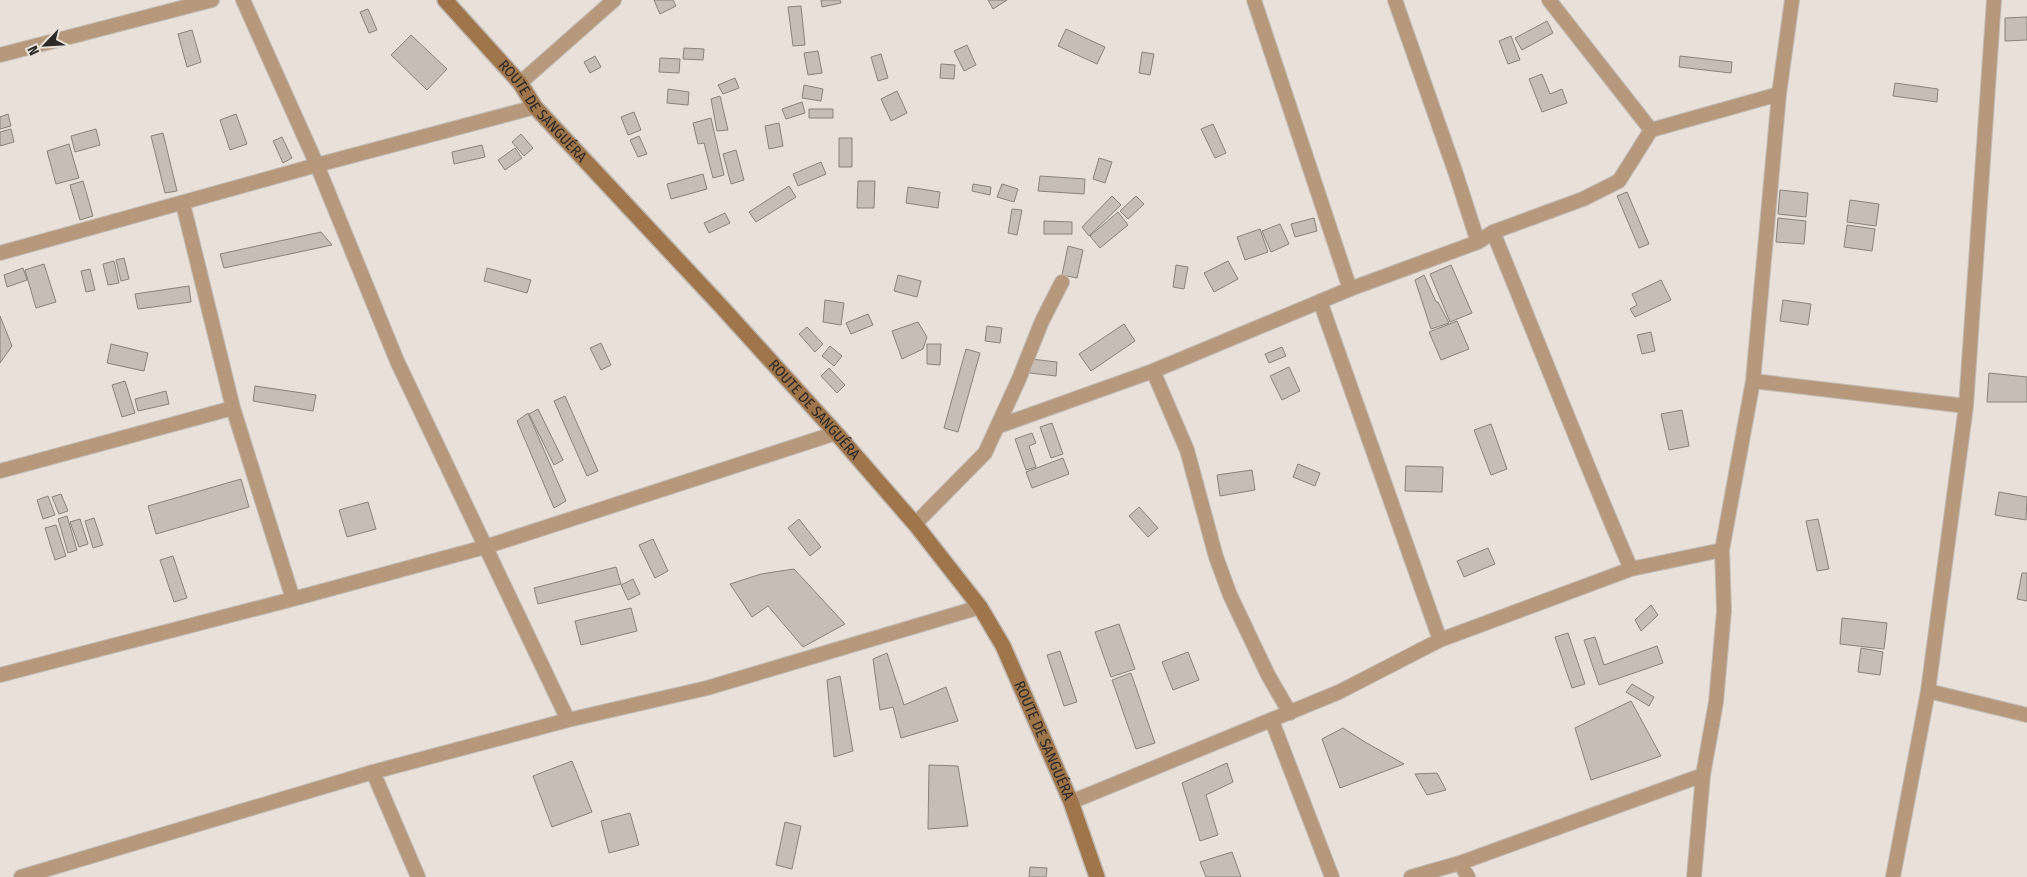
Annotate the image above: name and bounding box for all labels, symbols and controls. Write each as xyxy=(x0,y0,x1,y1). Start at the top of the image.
north arrow xyxy=(20,20,70,70)
text: N xyxy=(24,43,43,58)
street label: ROUTE DE SANGUÉRA xyxy=(495,56,591,166)
street label: ROUTE DE SANGUÉRA xyxy=(765,356,864,463)
street label: ROUTE DE SANGUÉRA xyxy=(1010,678,1078,803)

